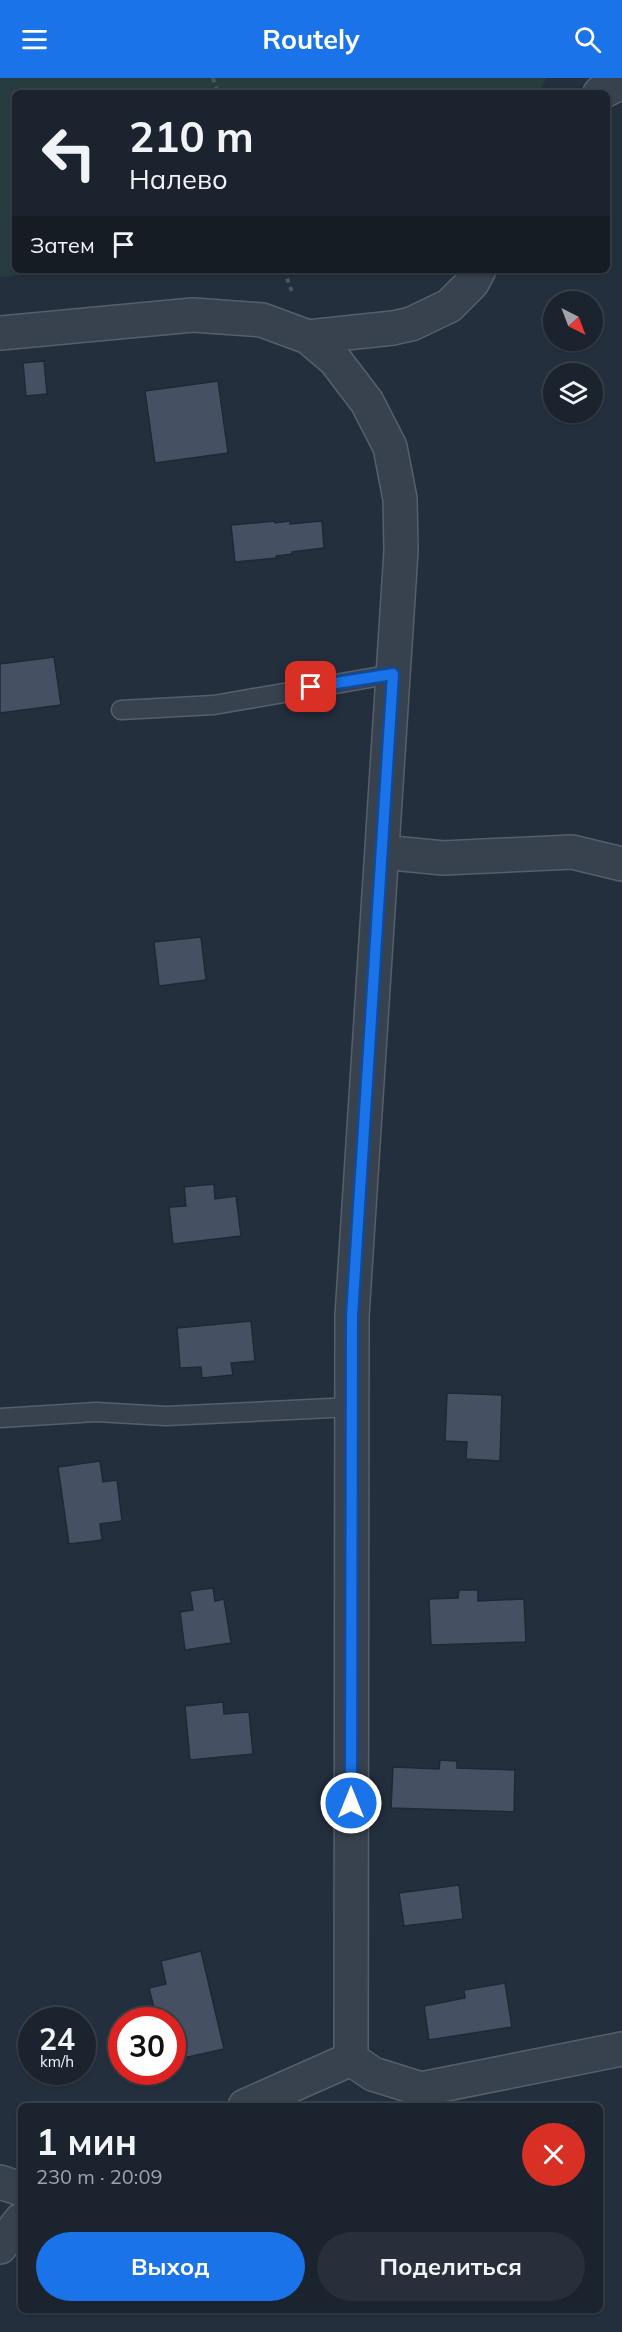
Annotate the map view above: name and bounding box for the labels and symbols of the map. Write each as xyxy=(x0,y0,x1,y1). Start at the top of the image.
north arrow xyxy=(543,291,603,351)
pin xyxy=(285,661,336,712)
position arrow xyxy=(319,1771,383,1835)
speed limit sign: 30 xyxy=(108,2007,186,2085)

